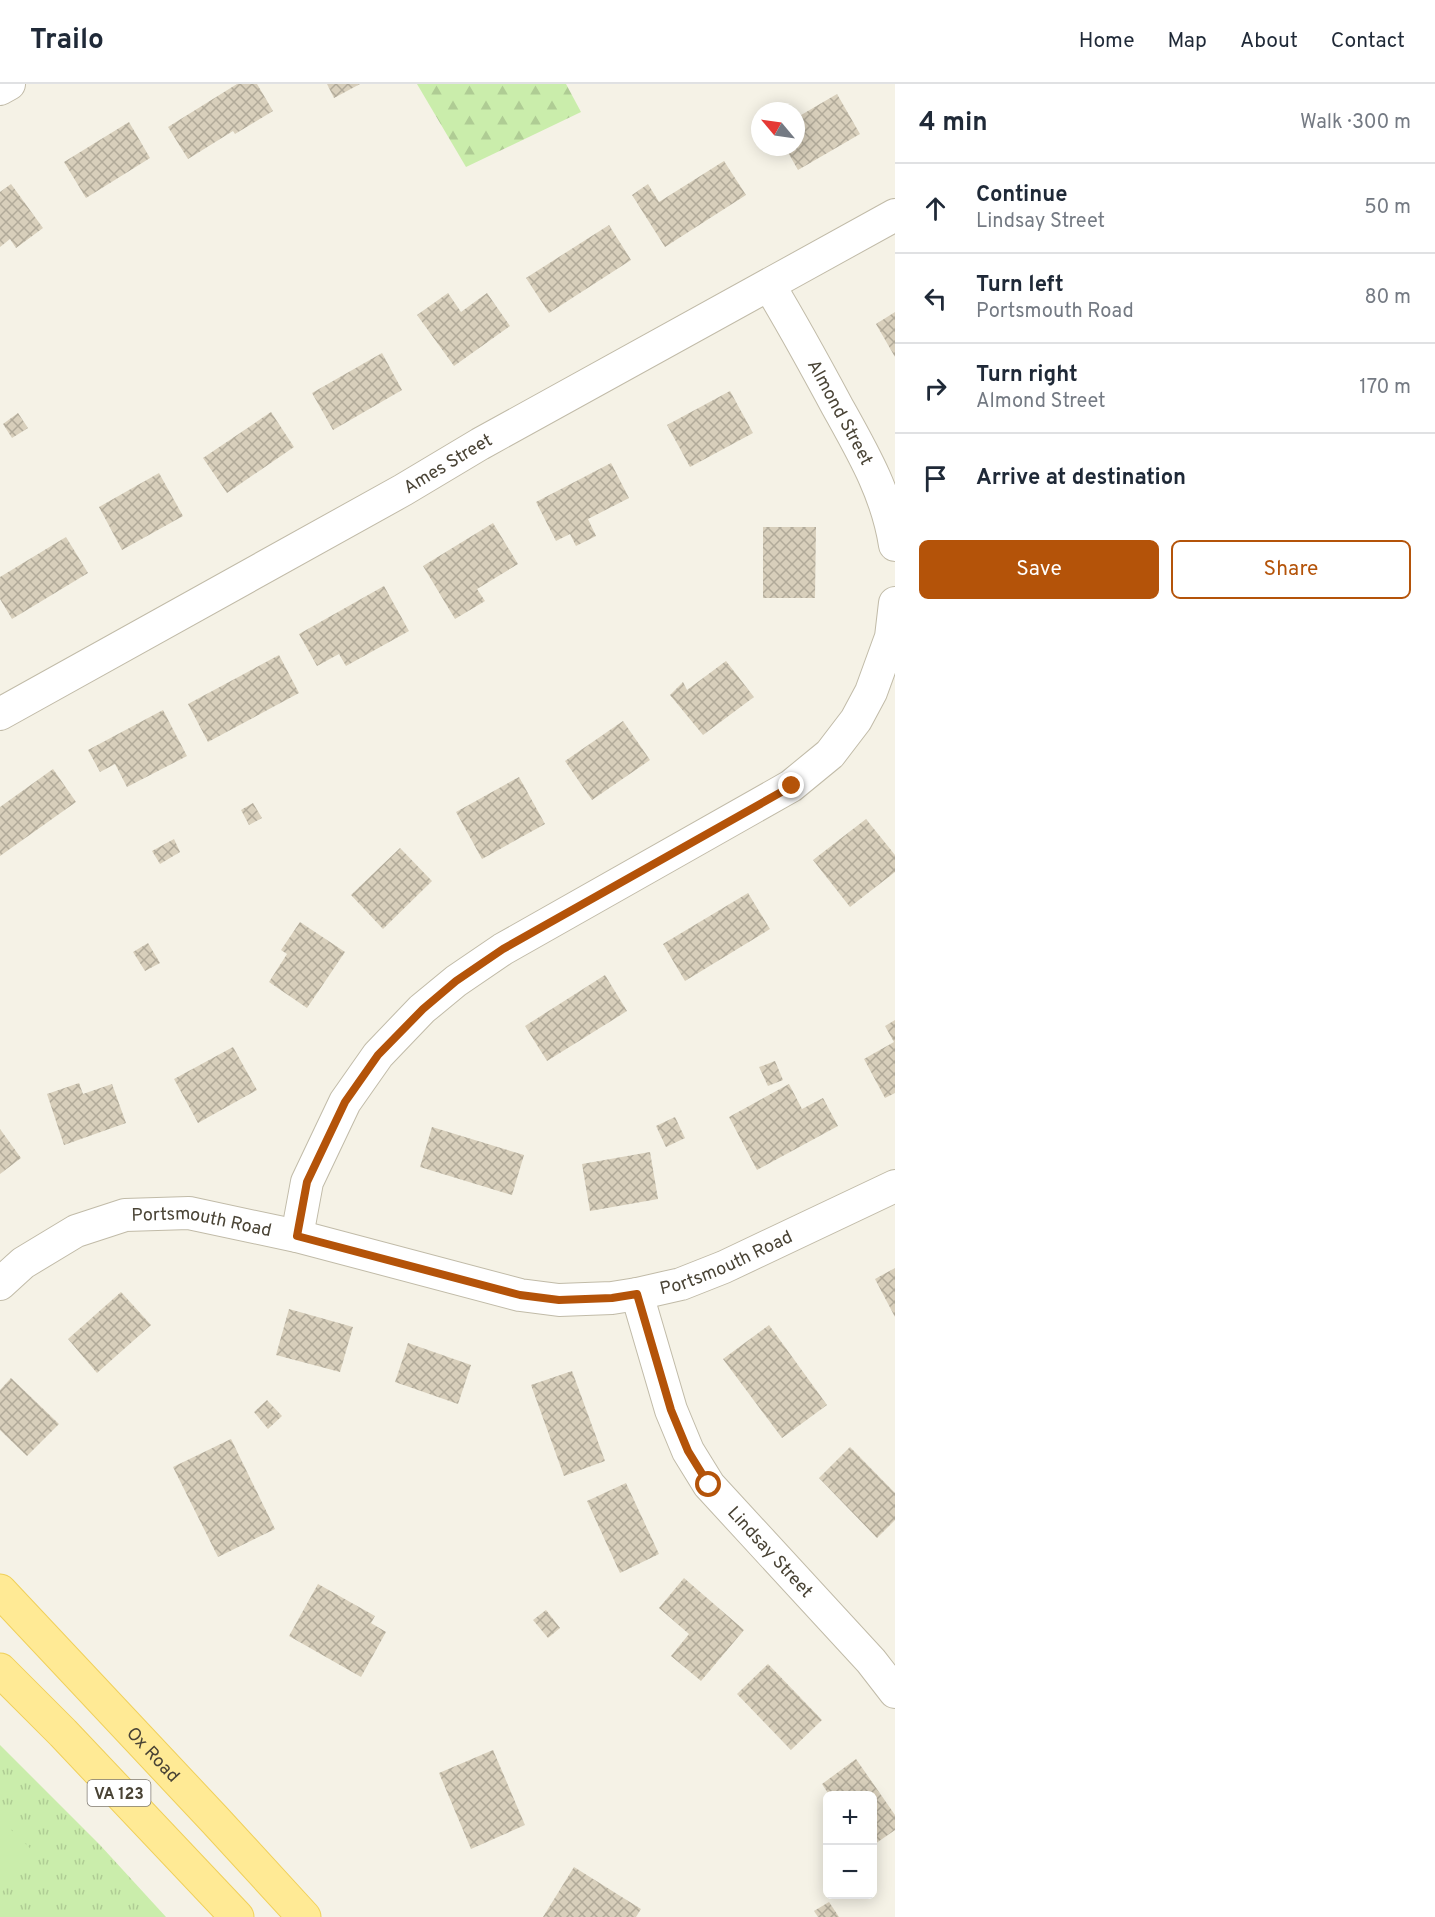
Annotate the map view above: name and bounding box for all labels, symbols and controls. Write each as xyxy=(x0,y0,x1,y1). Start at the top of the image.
text: Trailo xyxy=(30,23,104,59)
text: Home xyxy=(1079,28,1135,55)
text: Map xyxy=(1168,28,1207,55)
text: About xyxy=(1240,28,1298,55)
text: Contact xyxy=(1331,28,1405,55)
north arrow xyxy=(751,102,805,156)
text: 4 min xyxy=(919,107,988,140)
text: Walk · 300 m xyxy=(1300,110,1411,136)
text: Continue xyxy=(976,182,1067,209)
icon: ahead xyxy=(919,192,952,225)
text: 50 m xyxy=(1364,195,1411,221)
text: Lindsay Street xyxy=(976,209,1105,235)
text: Turn left xyxy=(976,272,1064,299)
icon: left xyxy=(919,282,952,315)
text: 80 m xyxy=(1365,285,1411,311)
text: Portsmouth Road xyxy=(976,299,1134,325)
street label: Almond Street xyxy=(801,356,877,470)
text: Turn right xyxy=(976,362,1078,389)
icon: right xyxy=(919,372,952,405)
text: 170 m xyxy=(1359,375,1411,401)
text: Almond Street xyxy=(976,389,1106,415)
street label: Ames Street xyxy=(400,429,497,500)
icon: arrive xyxy=(919,462,952,495)
text: Arrive at destination xyxy=(976,465,1186,492)
button: Save xyxy=(919,540,1159,599)
button: Share xyxy=(1171,540,1411,599)
route end xyxy=(778,772,804,798)
street label: Portsmouth Road xyxy=(131,1203,274,1243)
street label: Portsmouth Road xyxy=(658,1226,797,1301)
route start xyxy=(695,1471,721,1497)
street label: Lindsay Street xyxy=(722,1502,817,1603)
street label: Ox Road xyxy=(121,1723,184,1788)
road number: VA 123 xyxy=(88,1780,150,1806)
map controls xyxy=(823,1791,877,1899)
button: + xyxy=(823,1791,877,1845)
button: − xyxy=(823,1845,877,1899)

